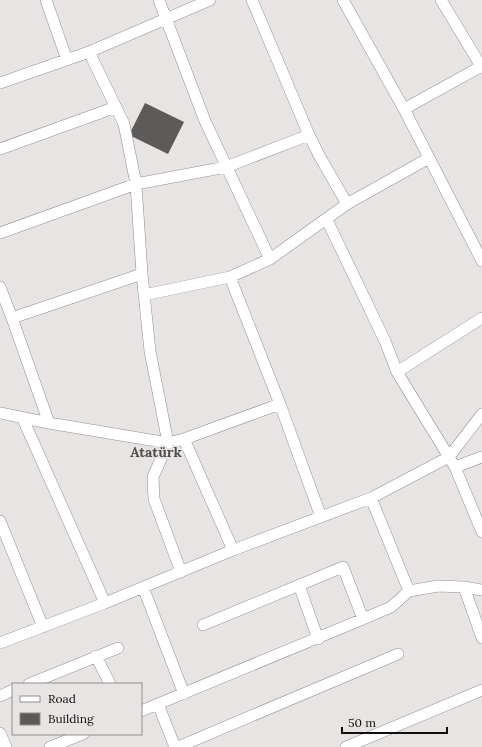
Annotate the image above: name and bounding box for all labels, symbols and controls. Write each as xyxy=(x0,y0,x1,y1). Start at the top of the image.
district label: Atatürk xyxy=(130,443,182,461)
legend xyxy=(12,683,142,735)
text: Road xyxy=(48,691,76,706)
scale bar xyxy=(342,709,447,735)
text: Building xyxy=(48,711,94,726)
text: 50 m xyxy=(348,715,376,730)

